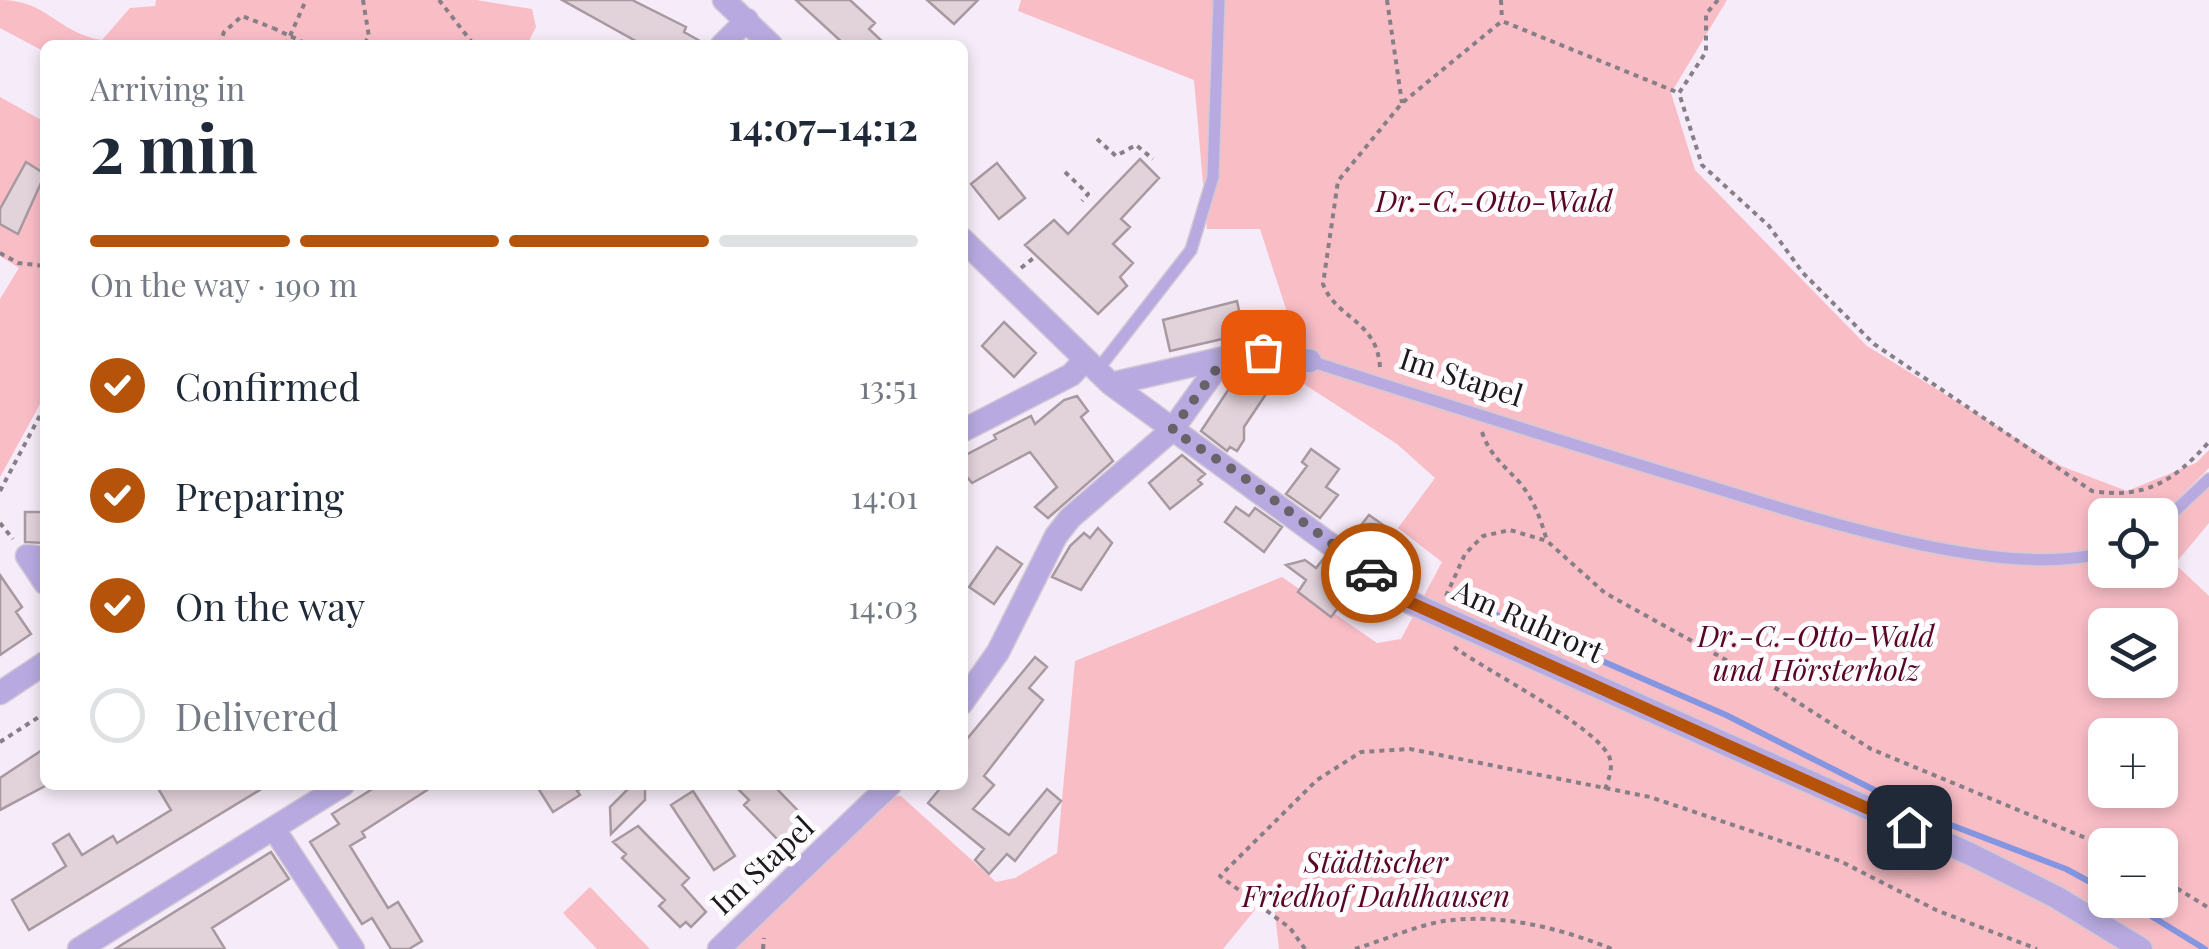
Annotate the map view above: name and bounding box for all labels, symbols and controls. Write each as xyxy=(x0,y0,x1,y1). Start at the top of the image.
text: Arriving in xyxy=(90,66,245,109)
text: 14:07–14:12 xyxy=(728,100,918,151)
text: 2 min xyxy=(90,103,258,189)
park label: Dr.-C.-Otto-Wald xyxy=(1374,180,1613,220)
text: On the way · 190 m xyxy=(90,262,357,305)
pin xyxy=(1221,310,1306,395)
icon: bag xyxy=(1236,325,1291,380)
street label: Im Stapel xyxy=(1395,337,1528,415)
icon: check xyxy=(90,358,145,413)
text: Confirmed xyxy=(175,360,360,411)
text: 13:51 xyxy=(859,364,918,407)
icon: check xyxy=(90,468,145,523)
text: Preparing xyxy=(175,470,344,521)
text: 14:01 xyxy=(851,474,918,517)
map controls xyxy=(2088,498,2178,918)
button: locate xyxy=(2088,498,2178,588)
courier xyxy=(1321,523,1421,623)
icon: car xyxy=(1344,546,1399,601)
street label: Am Ruhrort xyxy=(1446,569,1611,671)
icon: check xyxy=(90,578,145,633)
text: On the way xyxy=(175,580,365,631)
text: 14:03 xyxy=(848,584,918,627)
button: layers xyxy=(2088,608,2178,698)
park label: Dr.-C.-Otto-Wald und Hörsterholz xyxy=(1696,615,1935,689)
text: Delivered xyxy=(175,690,339,741)
button: + xyxy=(2088,718,2178,808)
pin xyxy=(1867,785,1952,870)
icon: home xyxy=(1882,800,1937,855)
street label: Im Stapel xyxy=(701,807,822,923)
button: − xyxy=(2088,828,2178,918)
park label: Städtischer Friedhof Dahlhausen xyxy=(1240,841,1510,915)

